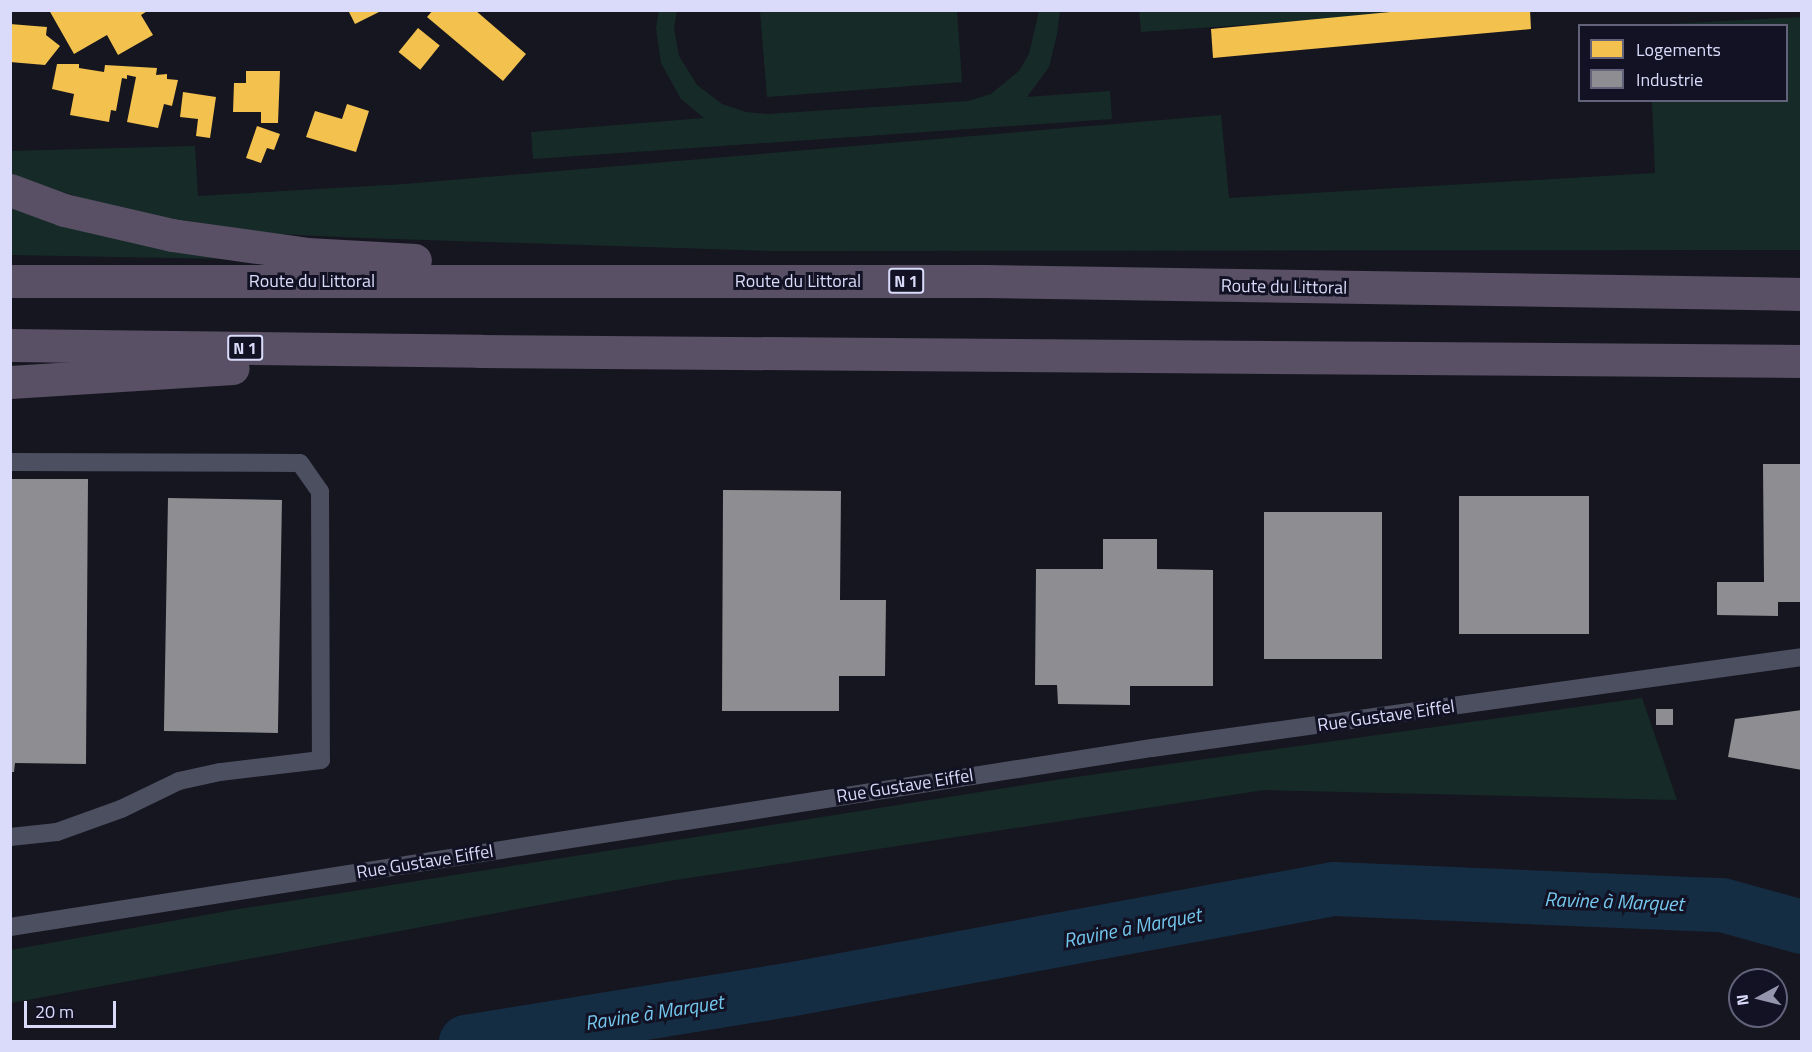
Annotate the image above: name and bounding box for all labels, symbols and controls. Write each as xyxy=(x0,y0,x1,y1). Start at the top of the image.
legend xyxy=(1578,24,1788,102)
text: Logements xyxy=(1636,36,1721,63)
text: Industrie xyxy=(1636,66,1703,93)
road number: N 1 xyxy=(888,268,924,294)
street label: Route du Littoral xyxy=(249,270,375,292)
street label: Route du Littoral xyxy=(735,270,861,292)
street label: Route du Littoral xyxy=(1221,275,1347,299)
road number: N 1 xyxy=(227,335,263,361)
street label: Rue Gustave Eiffel xyxy=(1316,696,1456,736)
street label: Rue Gustave Eiffel xyxy=(835,765,975,807)
street label: Rue Gustave Eiffel xyxy=(355,841,495,883)
water label: Ravine à Marquet xyxy=(1544,887,1684,915)
water label: Ravine à Marquet xyxy=(1061,902,1203,952)
north arrow xyxy=(1728,968,1788,1028)
scale bar xyxy=(27,989,118,1027)
water label: Ravine à Marquet xyxy=(583,989,725,1035)
text: N xyxy=(1730,993,1755,1007)
text: 20 m xyxy=(35,998,74,1025)

